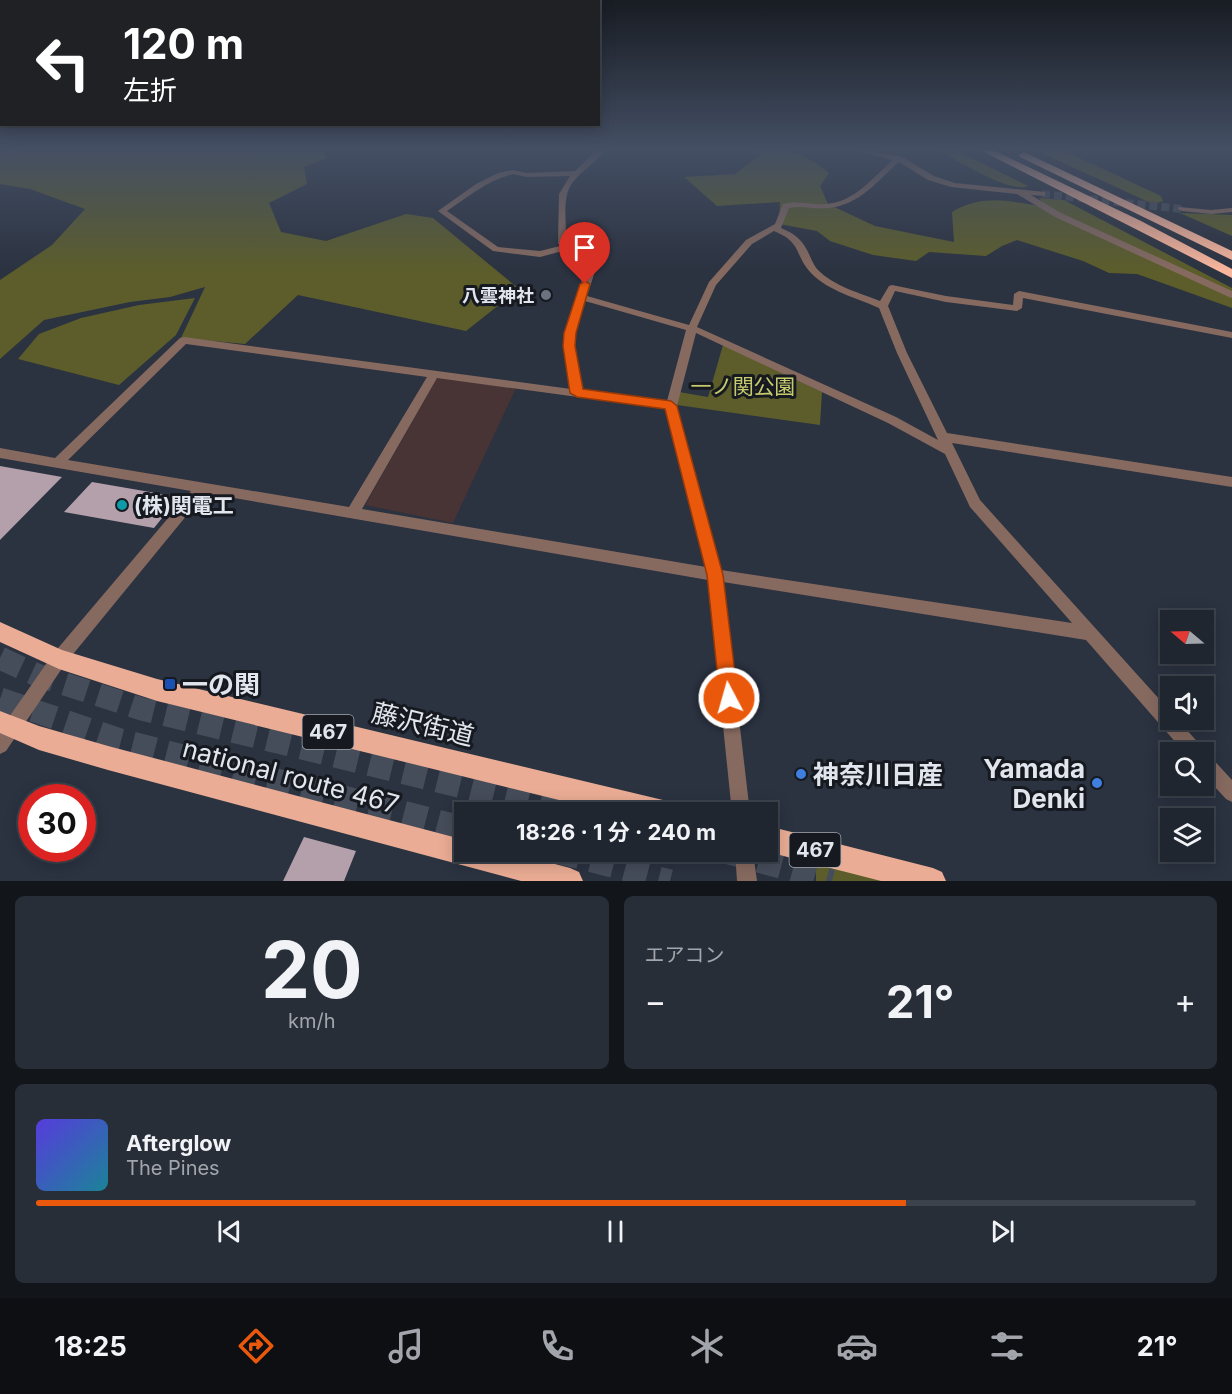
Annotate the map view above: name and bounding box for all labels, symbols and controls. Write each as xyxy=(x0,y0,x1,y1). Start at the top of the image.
text: 120 m xyxy=(123,18,244,69)
icon: left xyxy=(24,24,102,102)
text: 左折 xyxy=(123,74,177,107)
pin xyxy=(559,222,610,284)
icon: arrive xyxy=(568,231,601,264)
place label: 八雲神社 xyxy=(462,285,534,306)
marker: 八雲神社 xyxy=(539,288,553,302)
park label: 一ノ関公園 xyxy=(691,374,796,399)
place label: (株)関電工 xyxy=(134,493,234,518)
marker: (株)関電工 xyxy=(115,498,129,512)
north arrow xyxy=(1160,610,1214,664)
map controls xyxy=(1160,610,1214,862)
position arrow xyxy=(697,666,761,730)
place label: 一の関 xyxy=(182,669,260,700)
button: sound xyxy=(1160,676,1214,730)
marker: 一の関 xyxy=(163,677,177,691)
street label: 藤沢街道 xyxy=(369,696,477,752)
road number: 467 xyxy=(302,715,354,749)
street label: national route 467 xyxy=(179,732,403,820)
button: search xyxy=(1160,742,1214,796)
place label: Yamada Denki xyxy=(983,753,1085,814)
place label: 神奈川日産 xyxy=(813,759,943,790)
marker: 神奈川日産 xyxy=(794,767,808,781)
marker: Yamada Denki xyxy=(1090,776,1104,790)
speed limit sign: 30 xyxy=(18,784,96,862)
button: layers xyxy=(1160,808,1214,862)
text: 18:26 · 1 分 · 240 m xyxy=(516,819,716,845)
road number: 467 xyxy=(790,833,840,867)
text: 20 xyxy=(261,922,363,1017)
text: エアコン xyxy=(645,943,725,967)
text: 21° xyxy=(886,974,954,1029)
text: − xyxy=(645,981,666,1021)
text: + xyxy=(1174,981,1196,1021)
text: km/h xyxy=(288,1009,336,1033)
text: Afterglow xyxy=(126,1130,231,1156)
text: The Pines xyxy=(126,1156,220,1180)
icon: previous xyxy=(213,1215,246,1248)
icon: pause xyxy=(599,1215,632,1248)
icon: next xyxy=(986,1215,1019,1248)
icon: directions xyxy=(235,1325,277,1367)
icon: music xyxy=(385,1325,427,1367)
icon: phone xyxy=(536,1325,578,1367)
icon: climate xyxy=(686,1325,728,1367)
icon: car xyxy=(836,1325,878,1367)
icon: filters xyxy=(986,1325,1028,1367)
text: 18:25 xyxy=(54,1330,127,1363)
text: 21° xyxy=(1137,1330,1178,1363)

